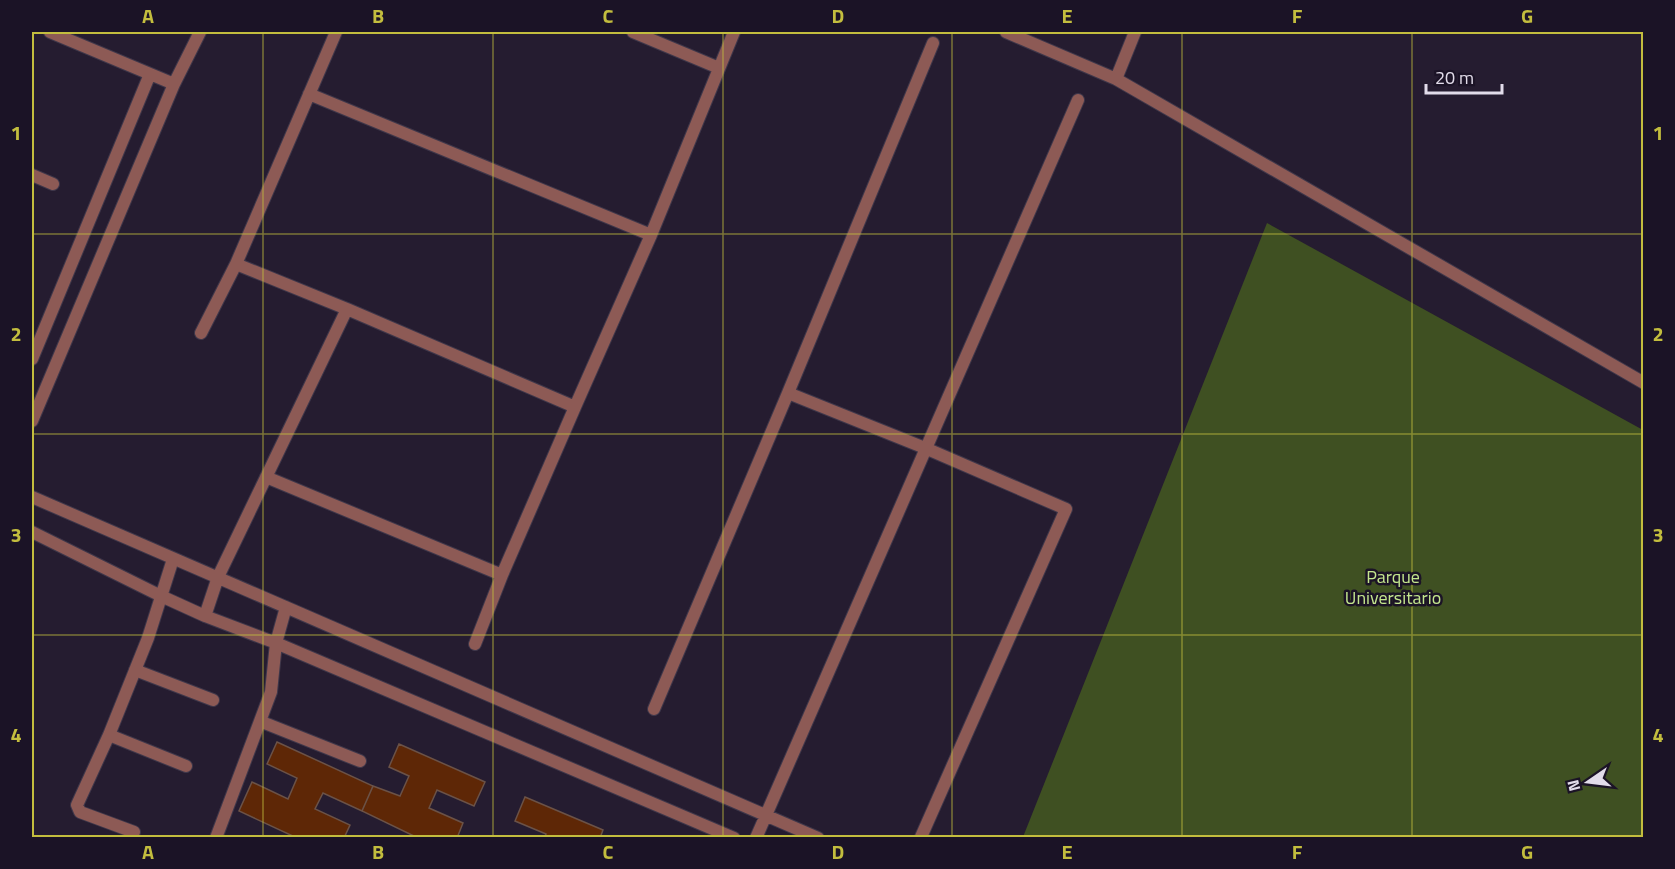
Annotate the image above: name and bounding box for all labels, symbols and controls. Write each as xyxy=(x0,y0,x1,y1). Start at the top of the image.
text: A xyxy=(142,0,154,31)
text: B xyxy=(372,0,384,31)
text: C xyxy=(603,0,614,31)
text: D xyxy=(832,0,844,31)
text: E xyxy=(1061,0,1073,31)
text: F xyxy=(1292,0,1303,31)
text: G xyxy=(1521,0,1533,31)
scale bar xyxy=(1426,57,1502,95)
text: 20 m xyxy=(1435,64,1474,91)
text: 1 xyxy=(10,117,22,148)
text: 1 xyxy=(1652,117,1664,148)
text: 2 xyxy=(10,318,22,349)
text: 2 xyxy=(1652,318,1664,349)
text: 3 xyxy=(10,519,22,550)
text: 3 xyxy=(1652,519,1664,550)
park label: Parque Universitario xyxy=(1345,563,1441,611)
text: 4 xyxy=(10,719,22,750)
text: 4 xyxy=(1652,719,1664,750)
north arrow xyxy=(1558,752,1618,812)
text: N xyxy=(1560,777,1586,794)
text: A xyxy=(142,836,154,867)
text: B xyxy=(372,836,384,867)
text: C xyxy=(603,836,614,867)
text: D xyxy=(832,836,844,867)
text: E xyxy=(1061,836,1073,867)
text: F xyxy=(1292,836,1303,867)
text: G xyxy=(1521,836,1533,867)

